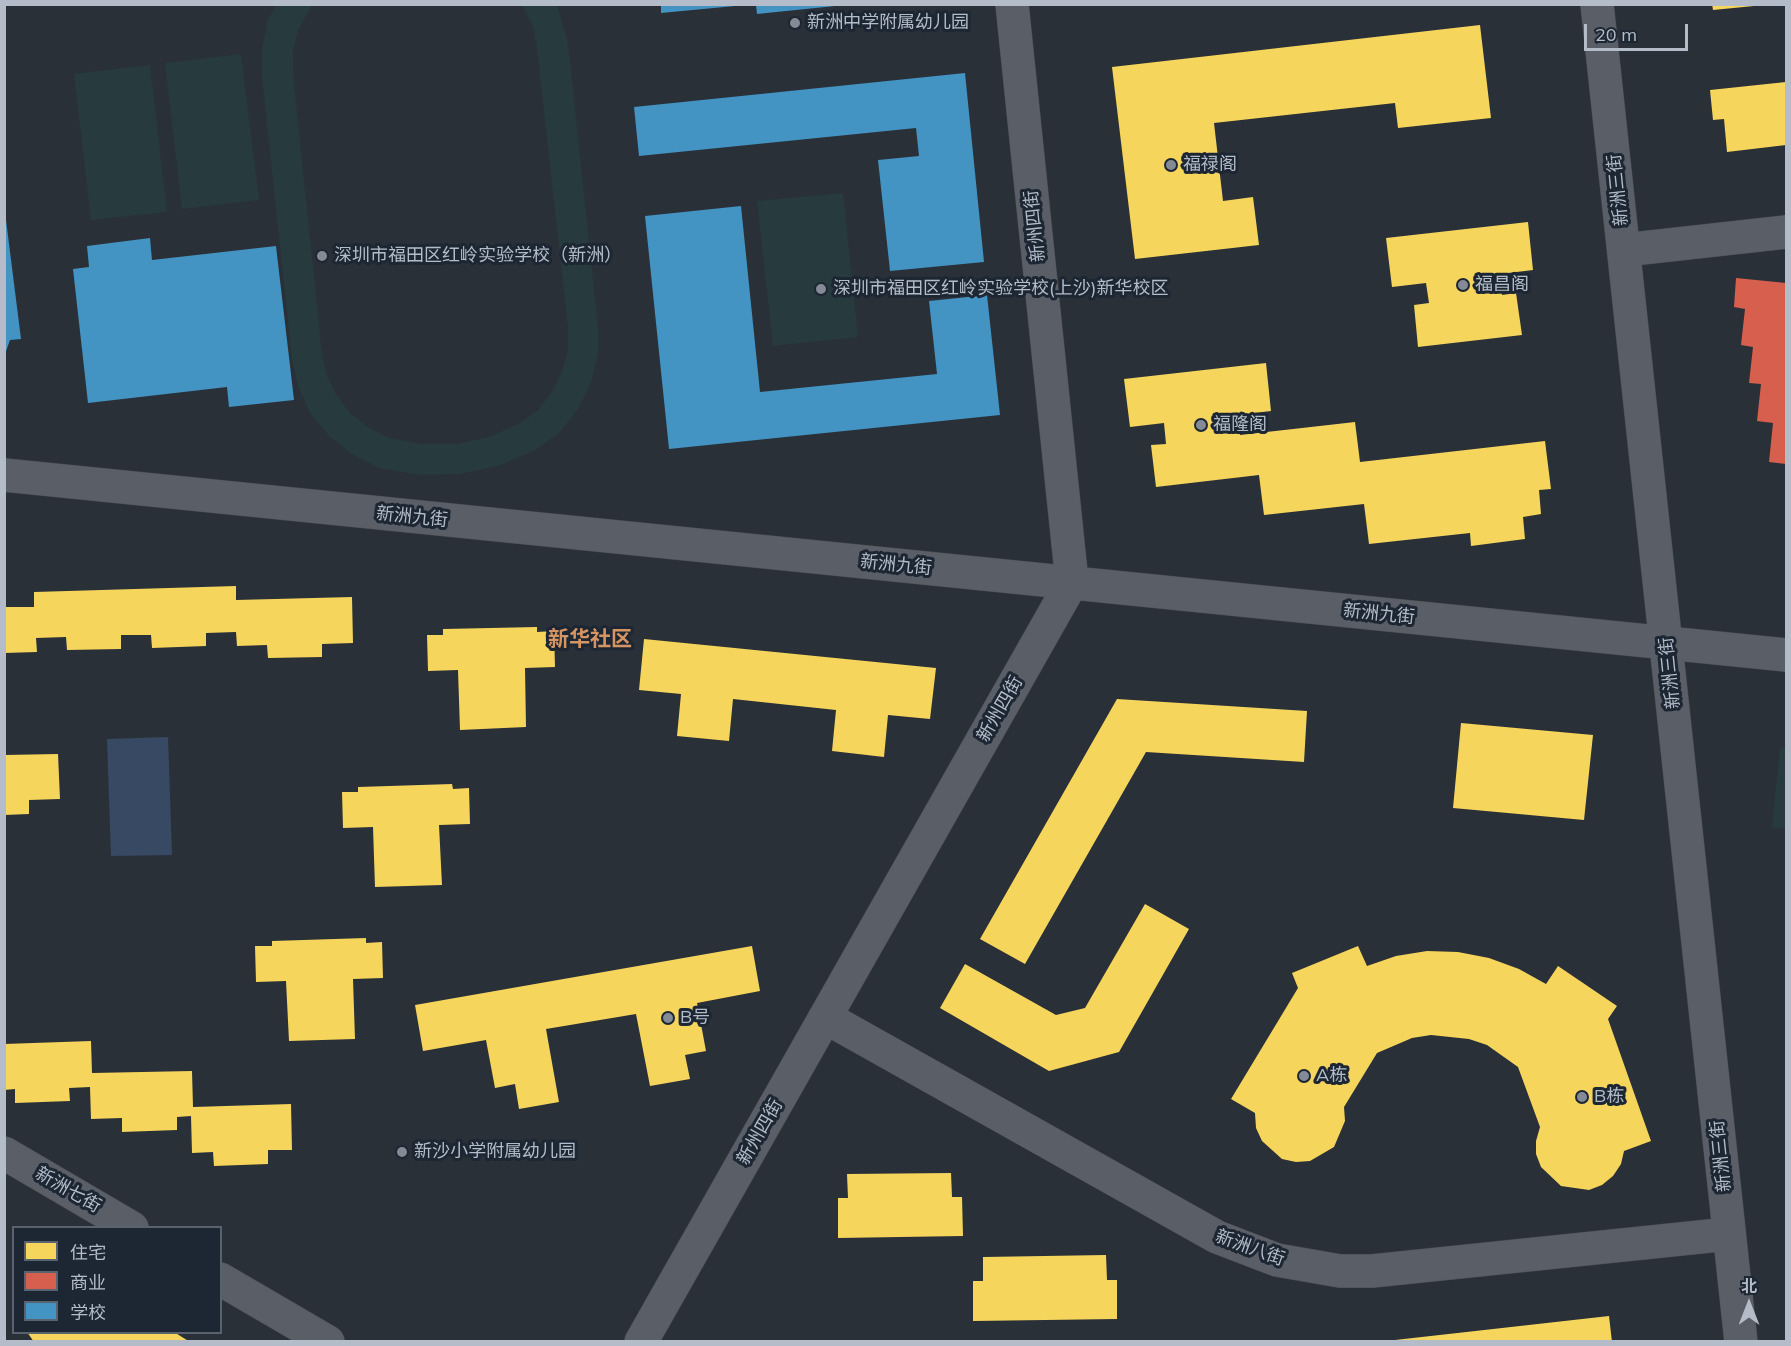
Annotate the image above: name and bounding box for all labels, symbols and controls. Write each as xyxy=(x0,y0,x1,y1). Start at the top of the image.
place label: 新洲中学附属幼儿园 xyxy=(807,12,969,34)
scale bar xyxy=(1587,12,1690,50)
marker: 新洲中学附属幼儿园 xyxy=(788,16,802,30)
text: 20 m xyxy=(1595,23,1637,46)
street label: 新洲三街 xyxy=(1603,153,1633,227)
place label: 福禄阁 xyxy=(1183,154,1237,176)
marker: 福禄阁 xyxy=(1164,158,1178,172)
street label: 新州四街 xyxy=(1020,189,1050,263)
place label: 深圳市福田区红岭实验学校（新洲） xyxy=(334,245,622,267)
marker: 深圳市福田区红岭实验学校（新洲） xyxy=(315,249,329,263)
place label: 福昌阁 xyxy=(1475,274,1529,296)
place label: 深圳市福田区红岭实验学校(上沙)新华校区 xyxy=(833,278,1168,300)
marker: 福昌阁 xyxy=(1456,278,1470,292)
marker: 深圳市福田区红岭实验学校(上沙)新华校区 xyxy=(814,282,828,296)
place label: 福隆阁 xyxy=(1213,414,1267,436)
marker: 福隆阁 xyxy=(1194,418,1208,432)
street label: 新洲九街 xyxy=(375,502,449,532)
street label: 新洲九街 xyxy=(859,550,933,580)
street label: 新洲九街 xyxy=(1342,599,1416,629)
district label: 新华社区 xyxy=(548,627,632,653)
street label: 新洲三街 xyxy=(1655,636,1685,710)
street label: 新州四街 xyxy=(973,672,1027,746)
place label: B号 xyxy=(680,1007,710,1029)
marker: B号 xyxy=(661,1011,675,1025)
place label: A栋 xyxy=(1316,1065,1347,1087)
marker: A栋 xyxy=(1297,1069,1311,1083)
place label: B栋 xyxy=(1594,1086,1624,1108)
marker: B栋 xyxy=(1575,1090,1589,1104)
street label: 新州四街 xyxy=(733,1095,787,1169)
street label: 新洲三街 xyxy=(1706,1119,1736,1193)
place label: 新沙小学附属幼儿园 xyxy=(414,1141,576,1163)
marker: 新沙小学附属幼儿园 xyxy=(395,1145,409,1159)
street label: 新洲七街 xyxy=(31,1163,105,1217)
legend xyxy=(12,1226,222,1334)
street label: 新洲八街 xyxy=(1212,1226,1288,1270)
text: 住宅 xyxy=(70,1241,106,1264)
text: 商业 xyxy=(70,1271,106,1294)
north arrow xyxy=(1719,1274,1779,1334)
text: 北 xyxy=(1741,1276,1757,1296)
text: 学校 xyxy=(70,1301,106,1324)

